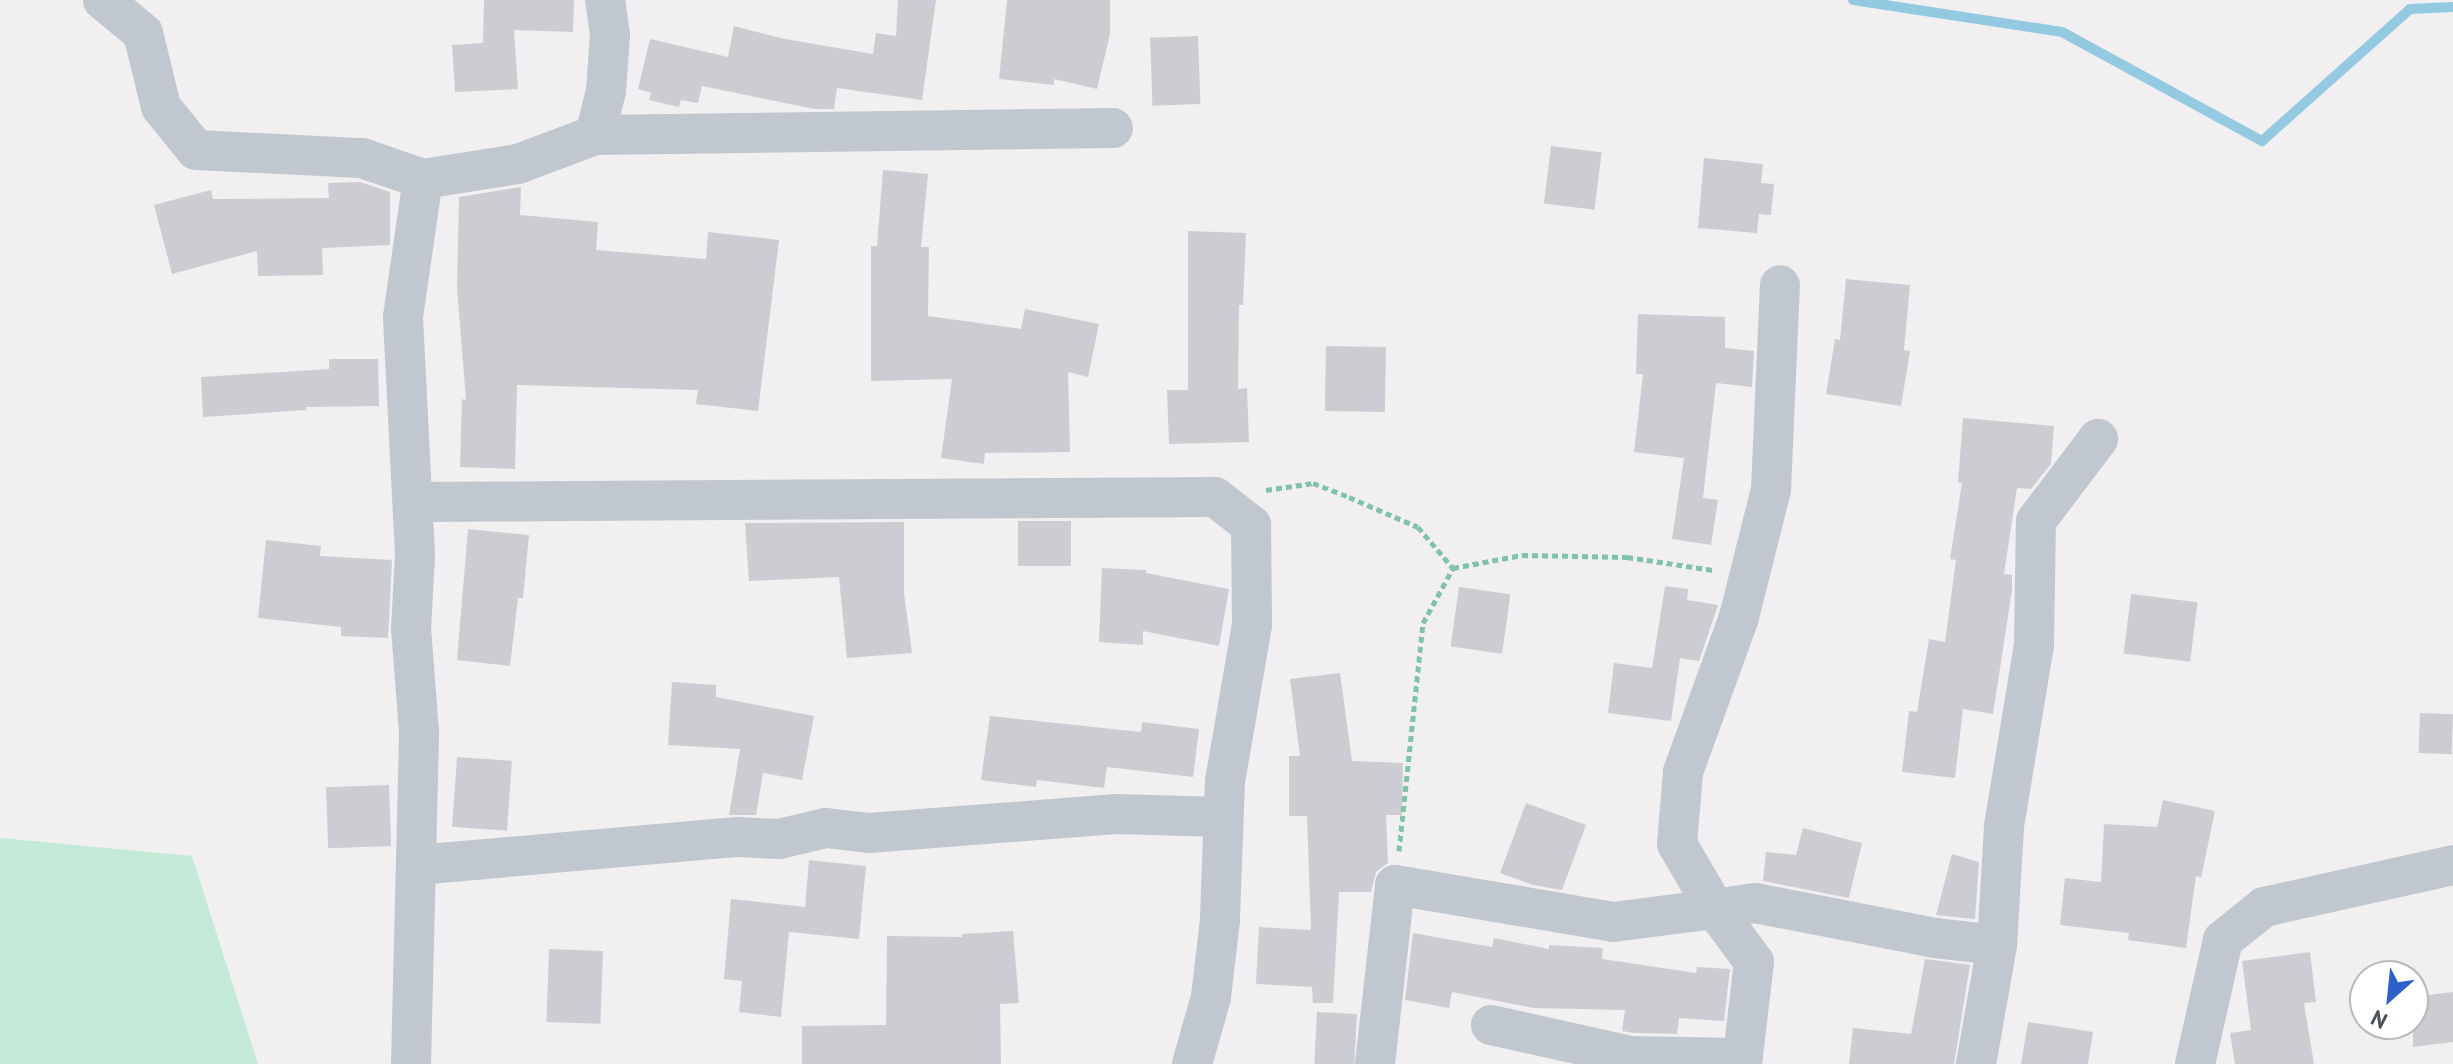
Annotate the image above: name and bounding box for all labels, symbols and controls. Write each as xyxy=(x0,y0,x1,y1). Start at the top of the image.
north arrow xyxy=(2349,960,2429,1040)
text: N xyxy=(2366,1004,2392,1035)

